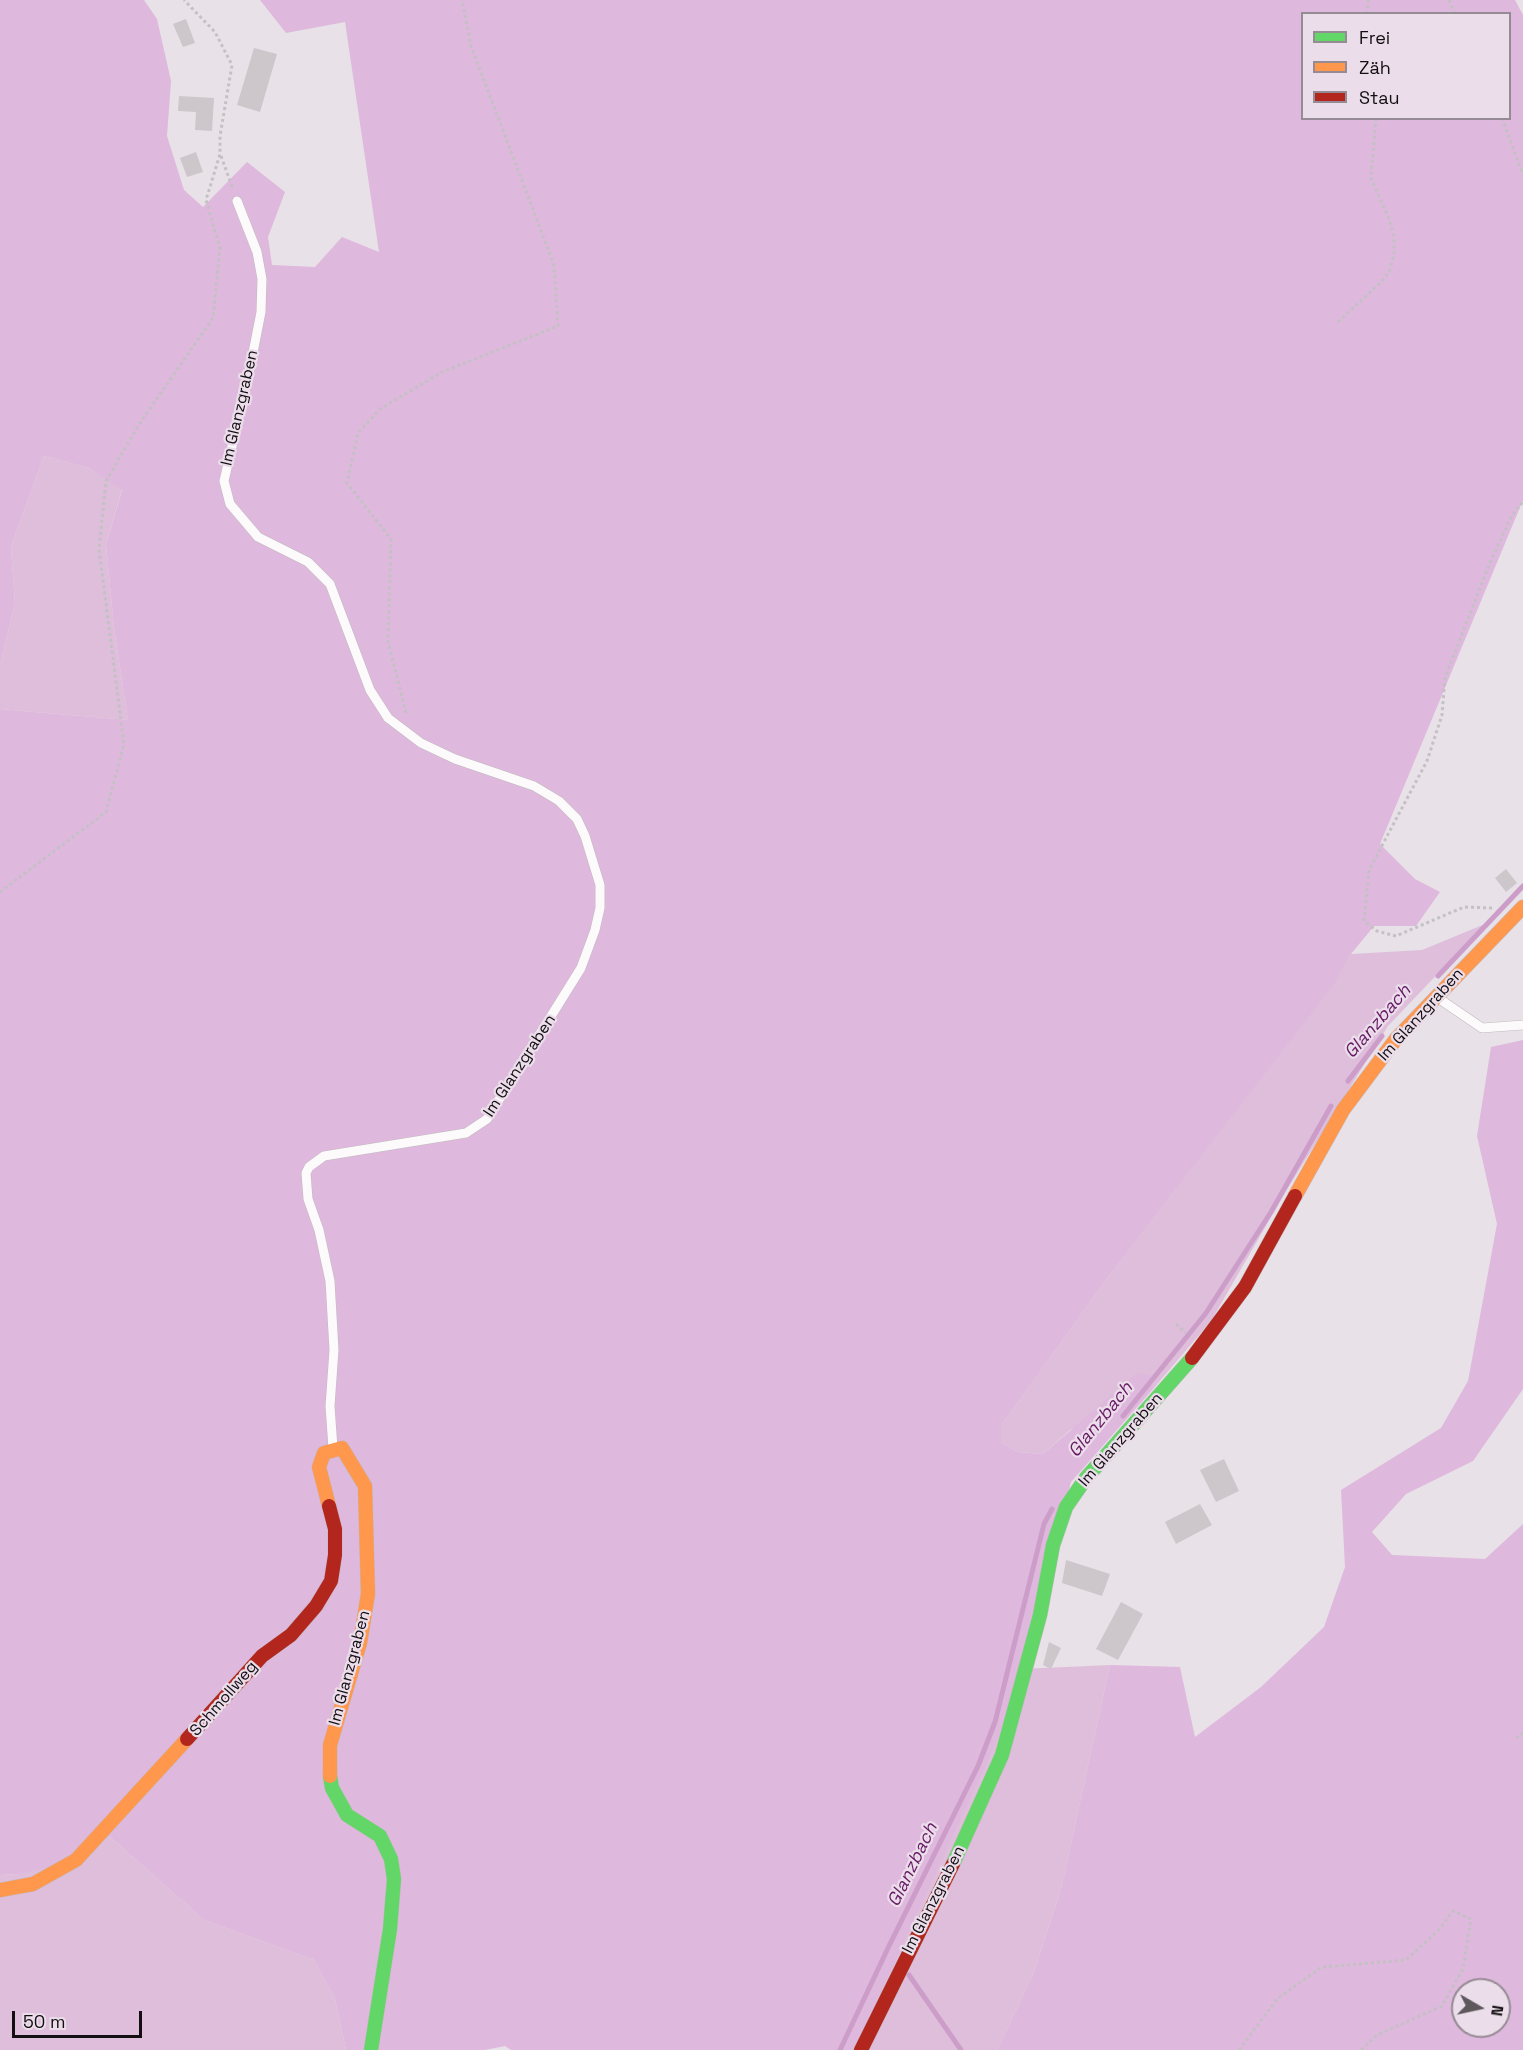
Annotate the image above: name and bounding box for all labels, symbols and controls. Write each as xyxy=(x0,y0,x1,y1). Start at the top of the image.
legend xyxy=(1301,12,1511,120)
text: Frei xyxy=(1359,26,1390,49)
text: Zäh xyxy=(1359,56,1391,79)
text: Stau xyxy=(1359,86,1399,109)
street label: Im Glanzgraben xyxy=(217,348,263,468)
street label: Im Glanzgraben xyxy=(1374,965,1468,1065)
water label: Glanzbach xyxy=(1340,981,1416,1063)
street label: Im Glanzgraben xyxy=(480,1011,560,1121)
water label: Glanzbach xyxy=(1064,1378,1138,1462)
street label: Im Glanzgraben xyxy=(1075,1389,1167,1491)
street label: Im Glanzgraben xyxy=(325,1608,375,1728)
street label: Schmollweg xyxy=(186,1658,262,1740)
water label: Glanzbach xyxy=(883,1820,943,1910)
street label: Im Glanzgraben xyxy=(899,1843,969,1957)
north arrow xyxy=(1451,1978,1511,2038)
scale bar xyxy=(15,1999,146,2037)
text: N xyxy=(1486,2004,1509,2018)
text: 50 m xyxy=(23,2010,65,2033)

